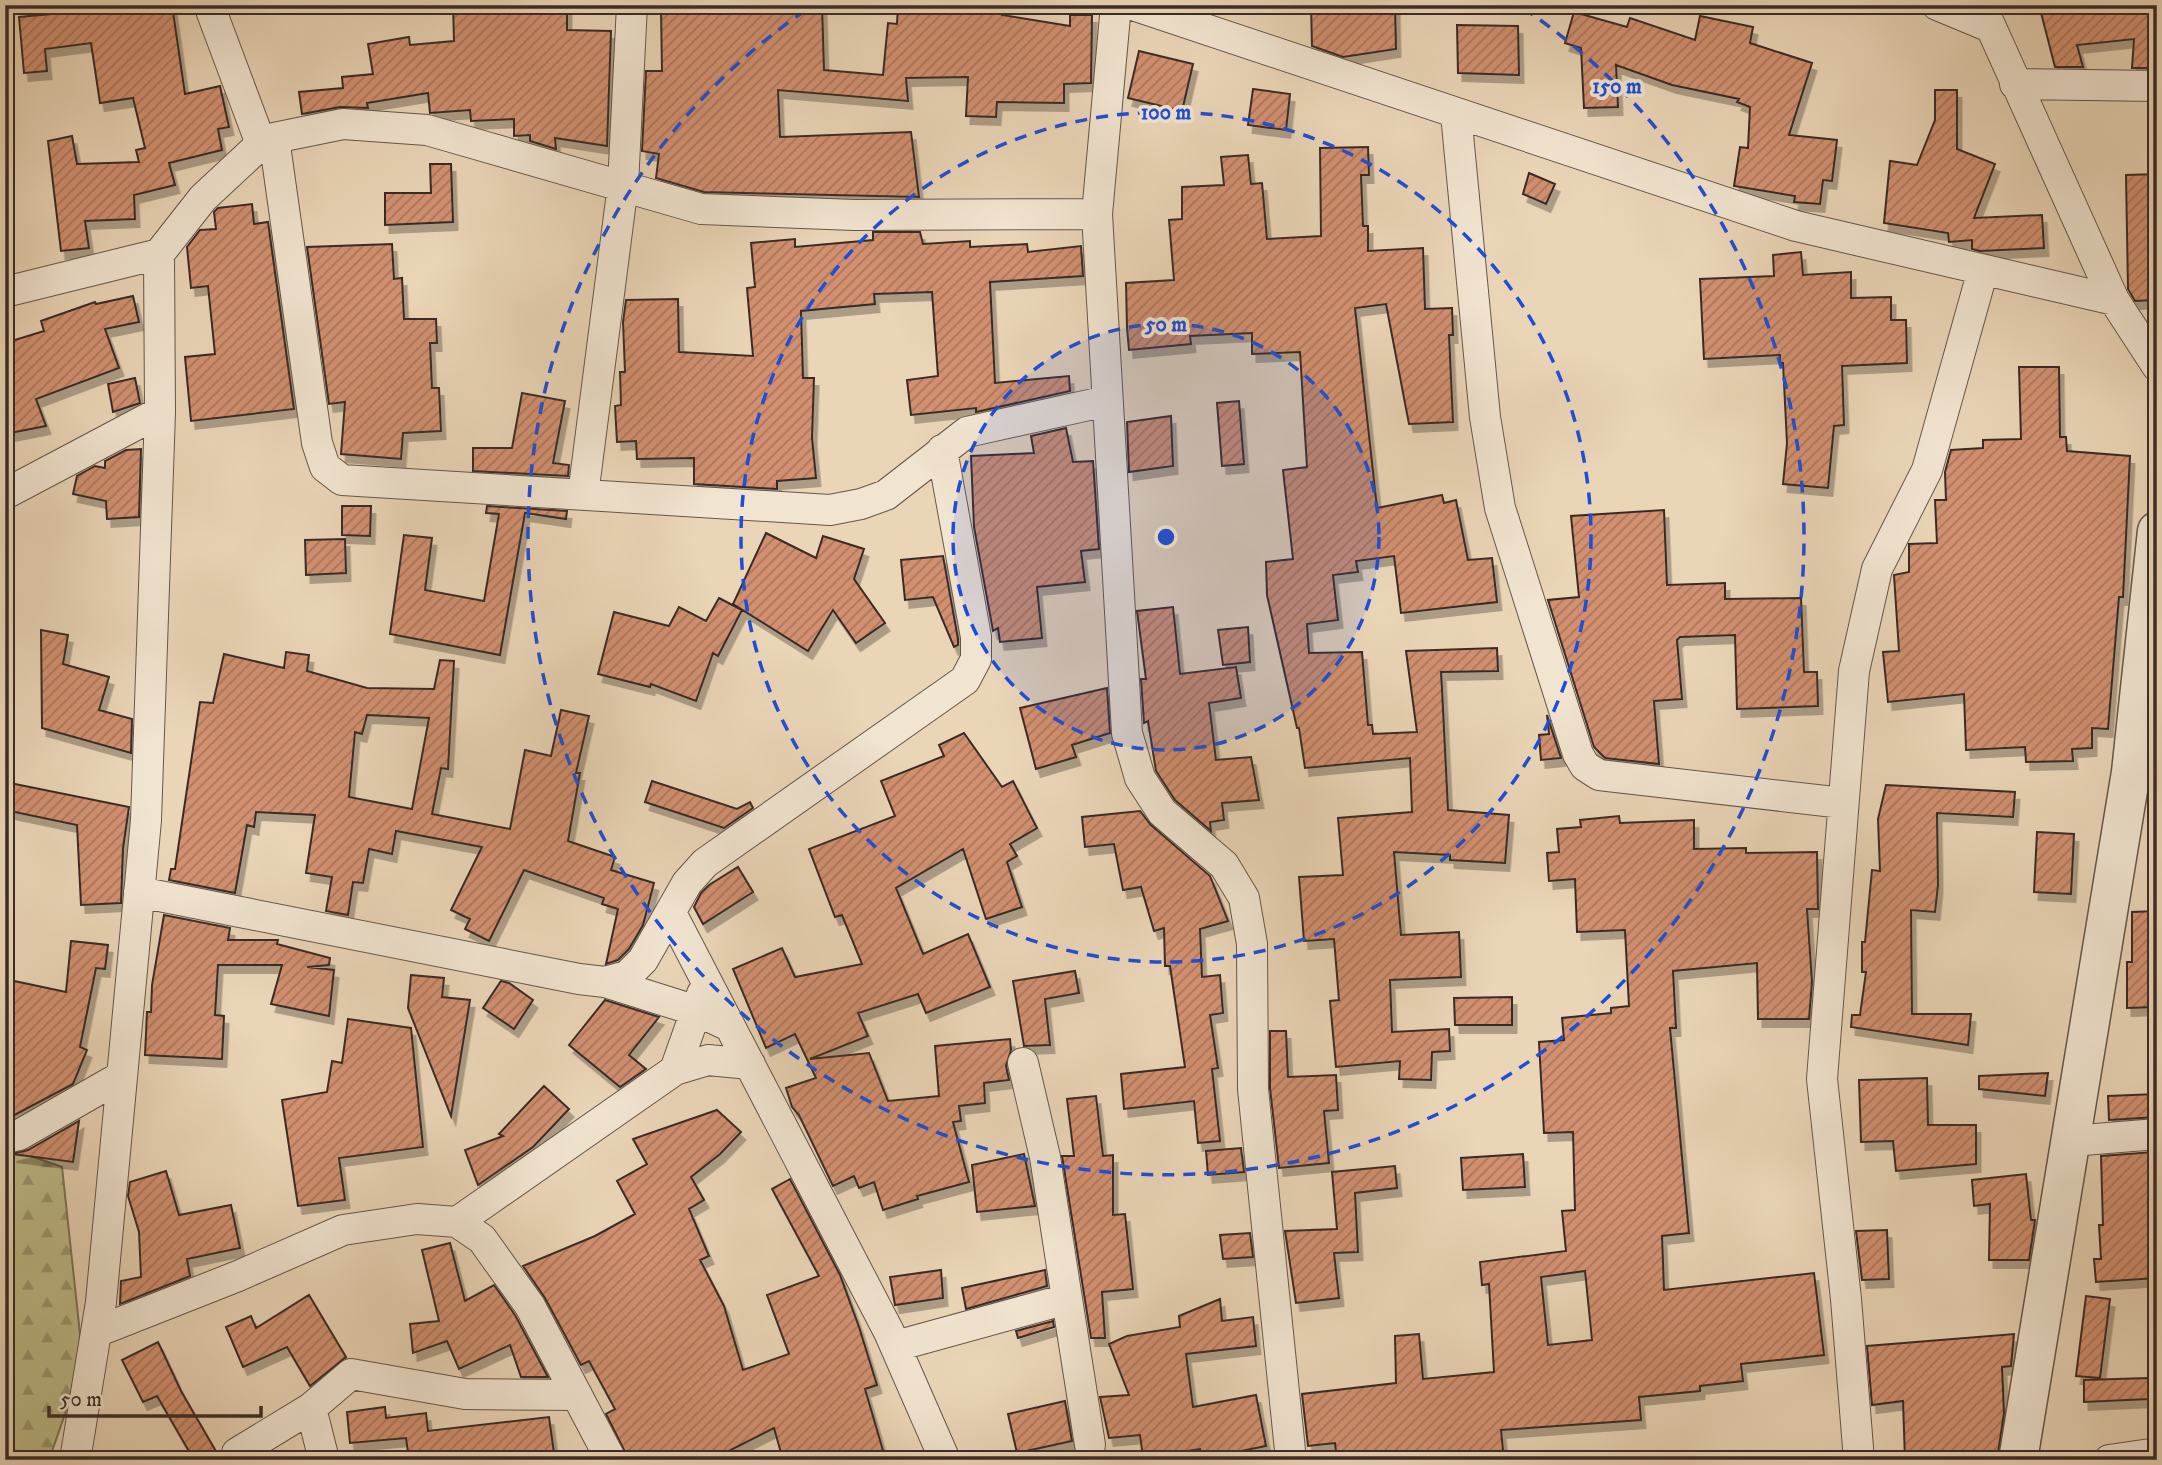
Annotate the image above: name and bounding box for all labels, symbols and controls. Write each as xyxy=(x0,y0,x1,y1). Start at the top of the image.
text: 150 m xyxy=(1592,74,1642,100)
text: 100 m xyxy=(1141,100,1191,126)
text: 50 m xyxy=(1144,312,1187,338)
centre of rings xyxy=(1154,525,1178,549)
scale bar xyxy=(49,1374,261,1418)
text: 50 m xyxy=(60,1387,102,1413)

